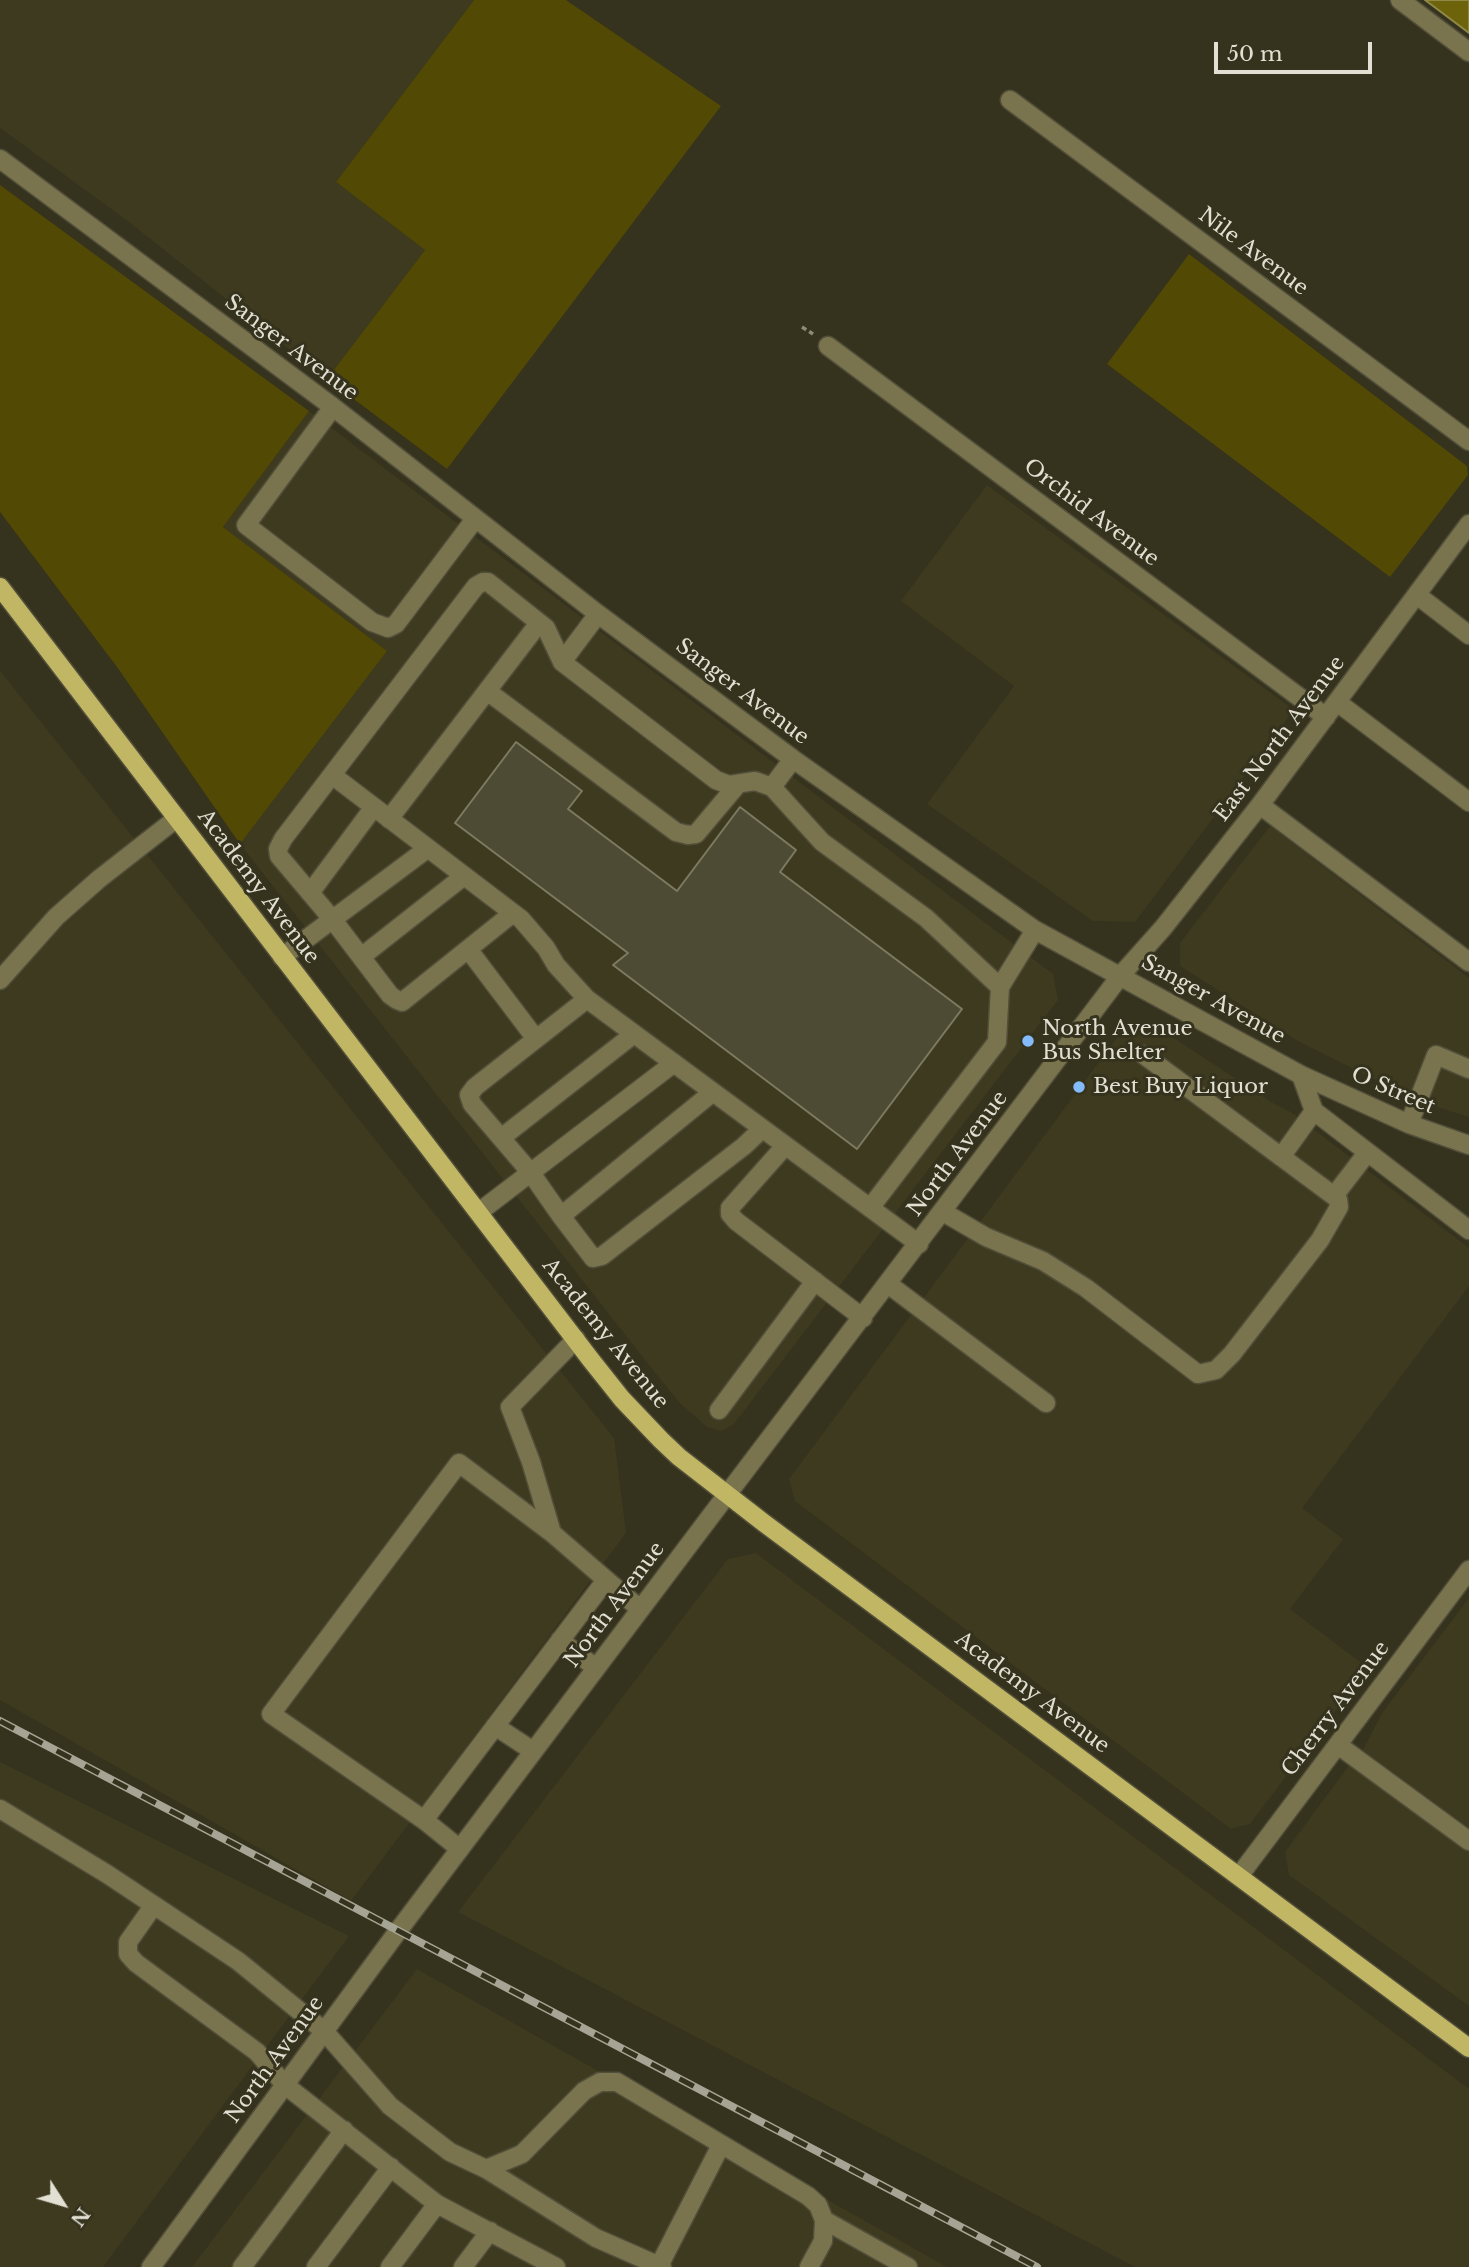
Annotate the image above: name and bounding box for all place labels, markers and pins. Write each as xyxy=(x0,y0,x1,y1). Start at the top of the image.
place label: North Avenue Bus Shelter xyxy=(1042,1016,1192,1066)
marker: North Avenue Bus Shelter xyxy=(1020,1033,1036,1049)
place label: Best Buy Liquor xyxy=(1093,1074,1268,1100)
marker: Best Buy Liquor xyxy=(1071,1079,1087,1095)

